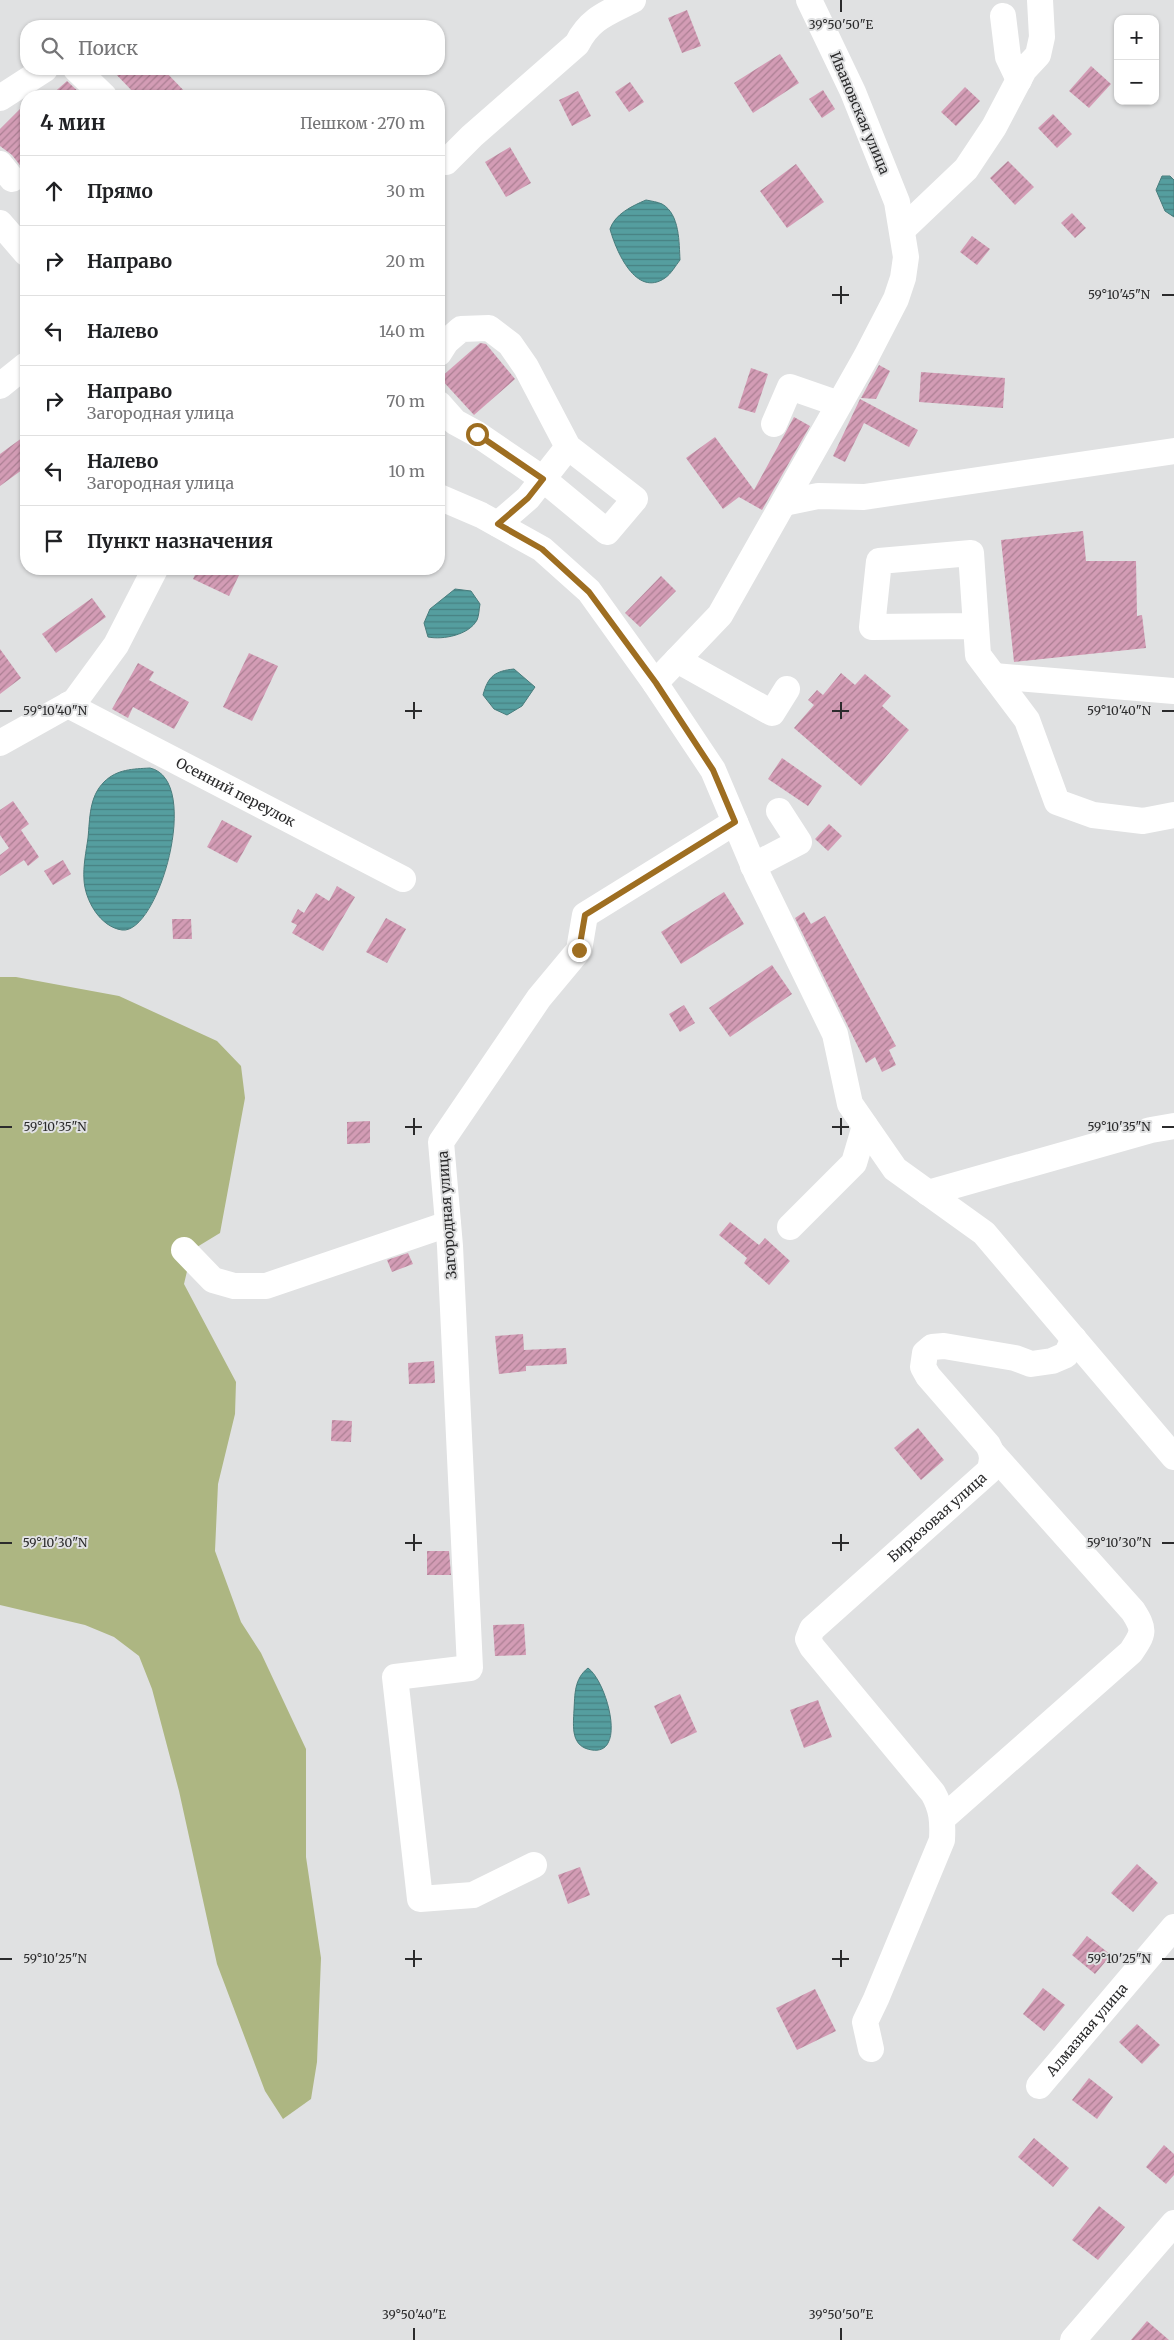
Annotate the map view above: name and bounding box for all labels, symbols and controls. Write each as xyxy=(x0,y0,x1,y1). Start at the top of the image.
map controls xyxy=(1114,15,1159,105)
button: + xyxy=(1114,15,1159,60)
text: 39°50'50"E xyxy=(809,17,874,32)
search box xyxy=(20,20,445,75)
icon: search xyxy=(38,34,66,62)
text: Поиск xyxy=(78,36,138,60)
street label: Ивановская улица xyxy=(826,49,894,177)
button: − xyxy=(1114,60,1159,105)
text: 4 мин xyxy=(40,109,105,136)
text: Пешком · 270 m xyxy=(300,113,425,133)
icon: ahead xyxy=(40,177,68,205)
text: Прямо xyxy=(87,179,153,203)
text: 30 m xyxy=(386,181,425,201)
icon: right xyxy=(40,247,68,275)
text: Направо xyxy=(87,249,172,273)
text: 20 m xyxy=(386,251,425,271)
text: 59°10'45"N xyxy=(1088,287,1151,302)
icon: left xyxy=(40,317,68,345)
text: Налево xyxy=(87,319,158,343)
text: 140 m xyxy=(379,321,425,341)
text: Направо xyxy=(87,379,172,403)
icon: right xyxy=(40,387,68,415)
text: 70 m xyxy=(386,391,425,411)
text: Загородная улица xyxy=(87,403,234,423)
route start xyxy=(466,423,489,446)
text: Налево xyxy=(87,449,158,473)
icon: left xyxy=(40,457,68,485)
text: 10 m xyxy=(388,461,425,481)
text: Загородная улица xyxy=(87,473,234,493)
icon: arrive xyxy=(40,527,68,555)
text: Пункт назначения xyxy=(87,529,273,553)
text: 59°10'40"N xyxy=(23,703,88,718)
text: 59°10'40"N xyxy=(1087,703,1152,718)
street label: Осенний переулок xyxy=(173,754,299,831)
route end xyxy=(568,939,591,962)
text: 59°10'35"N xyxy=(23,1119,87,1134)
text: 59°10'35"N xyxy=(1087,1119,1151,1134)
street label: Загородная улица xyxy=(434,1150,460,1280)
street label: Бирюзовая улица xyxy=(884,1468,991,1566)
text: 59°10'30"N xyxy=(23,1535,88,1550)
text: 59°10'30"N xyxy=(1087,1535,1152,1550)
text: 59°10'25"N xyxy=(23,1951,88,1966)
text: 59°10'25"N xyxy=(1087,1951,1152,1966)
street label: Алмазная улица xyxy=(1042,1979,1132,2081)
text: 39°50'40"E xyxy=(382,2307,446,2322)
text: 39°50'50"E xyxy=(809,2307,874,2322)

